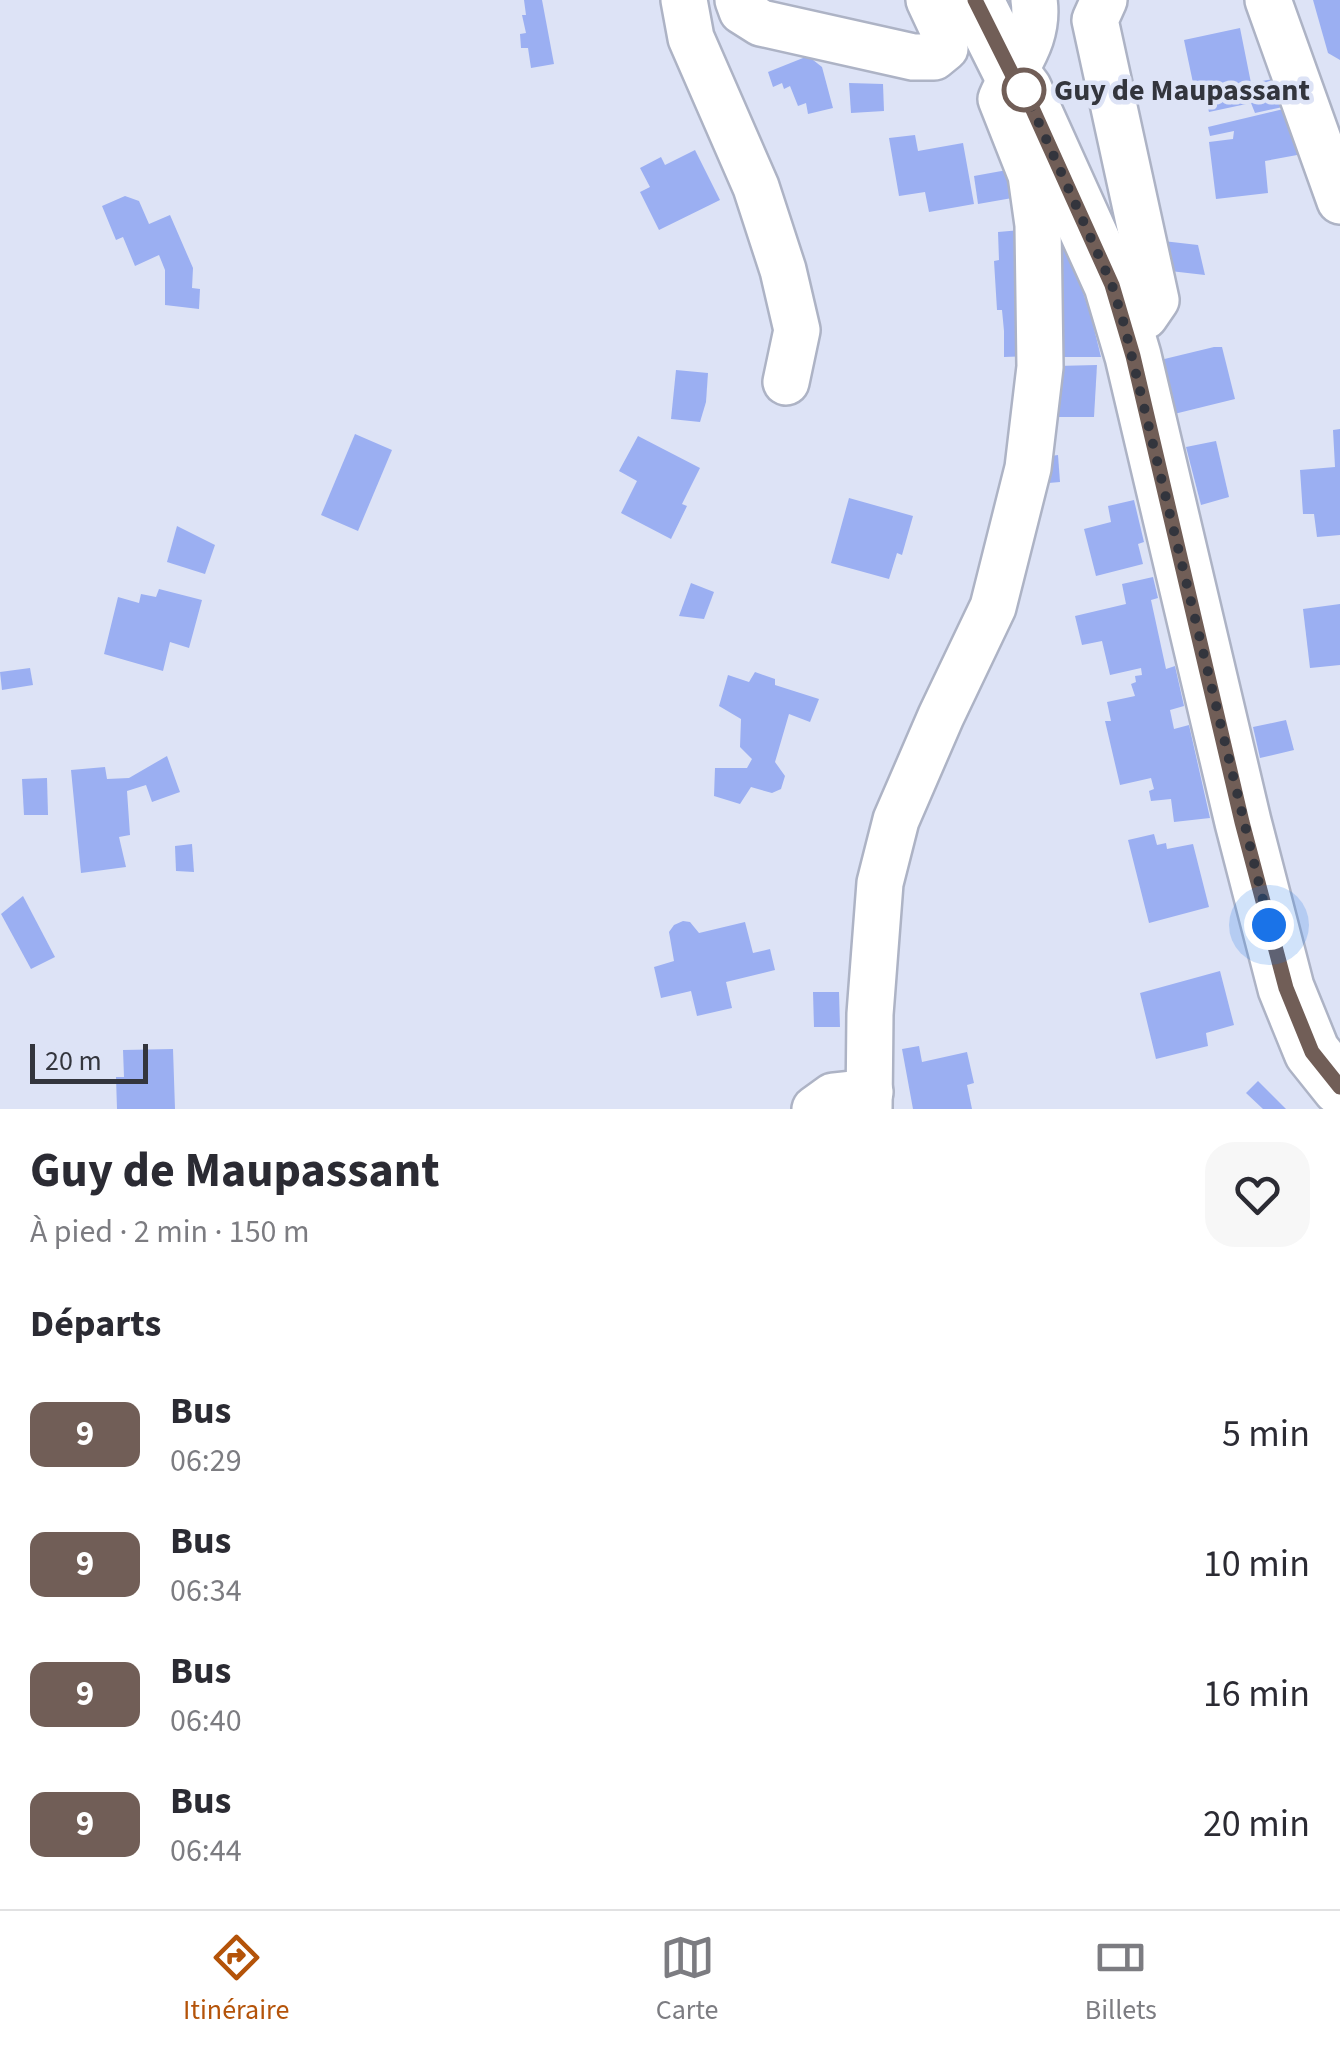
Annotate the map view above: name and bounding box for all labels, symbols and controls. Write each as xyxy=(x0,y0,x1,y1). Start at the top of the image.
marker: Guy de Maupassant xyxy=(1003,69,1045,111)
place label: Guy de Maupassant xyxy=(1054,69,1310,112)
your location xyxy=(1244,900,1294,950)
scale bar xyxy=(30,1039,148,1084)
text: 20 m xyxy=(45,1041,102,1081)
text: Guy de Maupassant xyxy=(30,1137,440,1205)
button: heart xyxy=(1205,1142,1310,1247)
text: À pied · 2 min · 150 m xyxy=(30,1209,309,1255)
text: Départs xyxy=(30,1297,161,1351)
text: Bus xyxy=(170,1384,231,1438)
text: 5 min xyxy=(1222,1407,1310,1461)
text: 9 xyxy=(76,1409,94,1459)
text: 06:29 xyxy=(170,1438,242,1484)
text: Bus xyxy=(170,1514,231,1568)
text: 10 min xyxy=(1203,1537,1310,1591)
text: 9 xyxy=(76,1539,94,1589)
text: 06:34 xyxy=(170,1568,242,1614)
text: Bus xyxy=(170,1644,231,1698)
text: 16 min xyxy=(1203,1667,1310,1721)
text: 9 xyxy=(76,1669,94,1719)
text: 06:40 xyxy=(170,1698,242,1744)
text: Bus xyxy=(170,1774,231,1828)
text: 20 min xyxy=(1203,1797,1310,1851)
text: 9 xyxy=(76,1799,94,1849)
text: 06:44 xyxy=(170,1828,242,1874)
tab: Itinéraire xyxy=(183,1930,289,2030)
tab: Carte xyxy=(656,1930,718,2030)
tab: Billets xyxy=(1085,1930,1157,2030)

